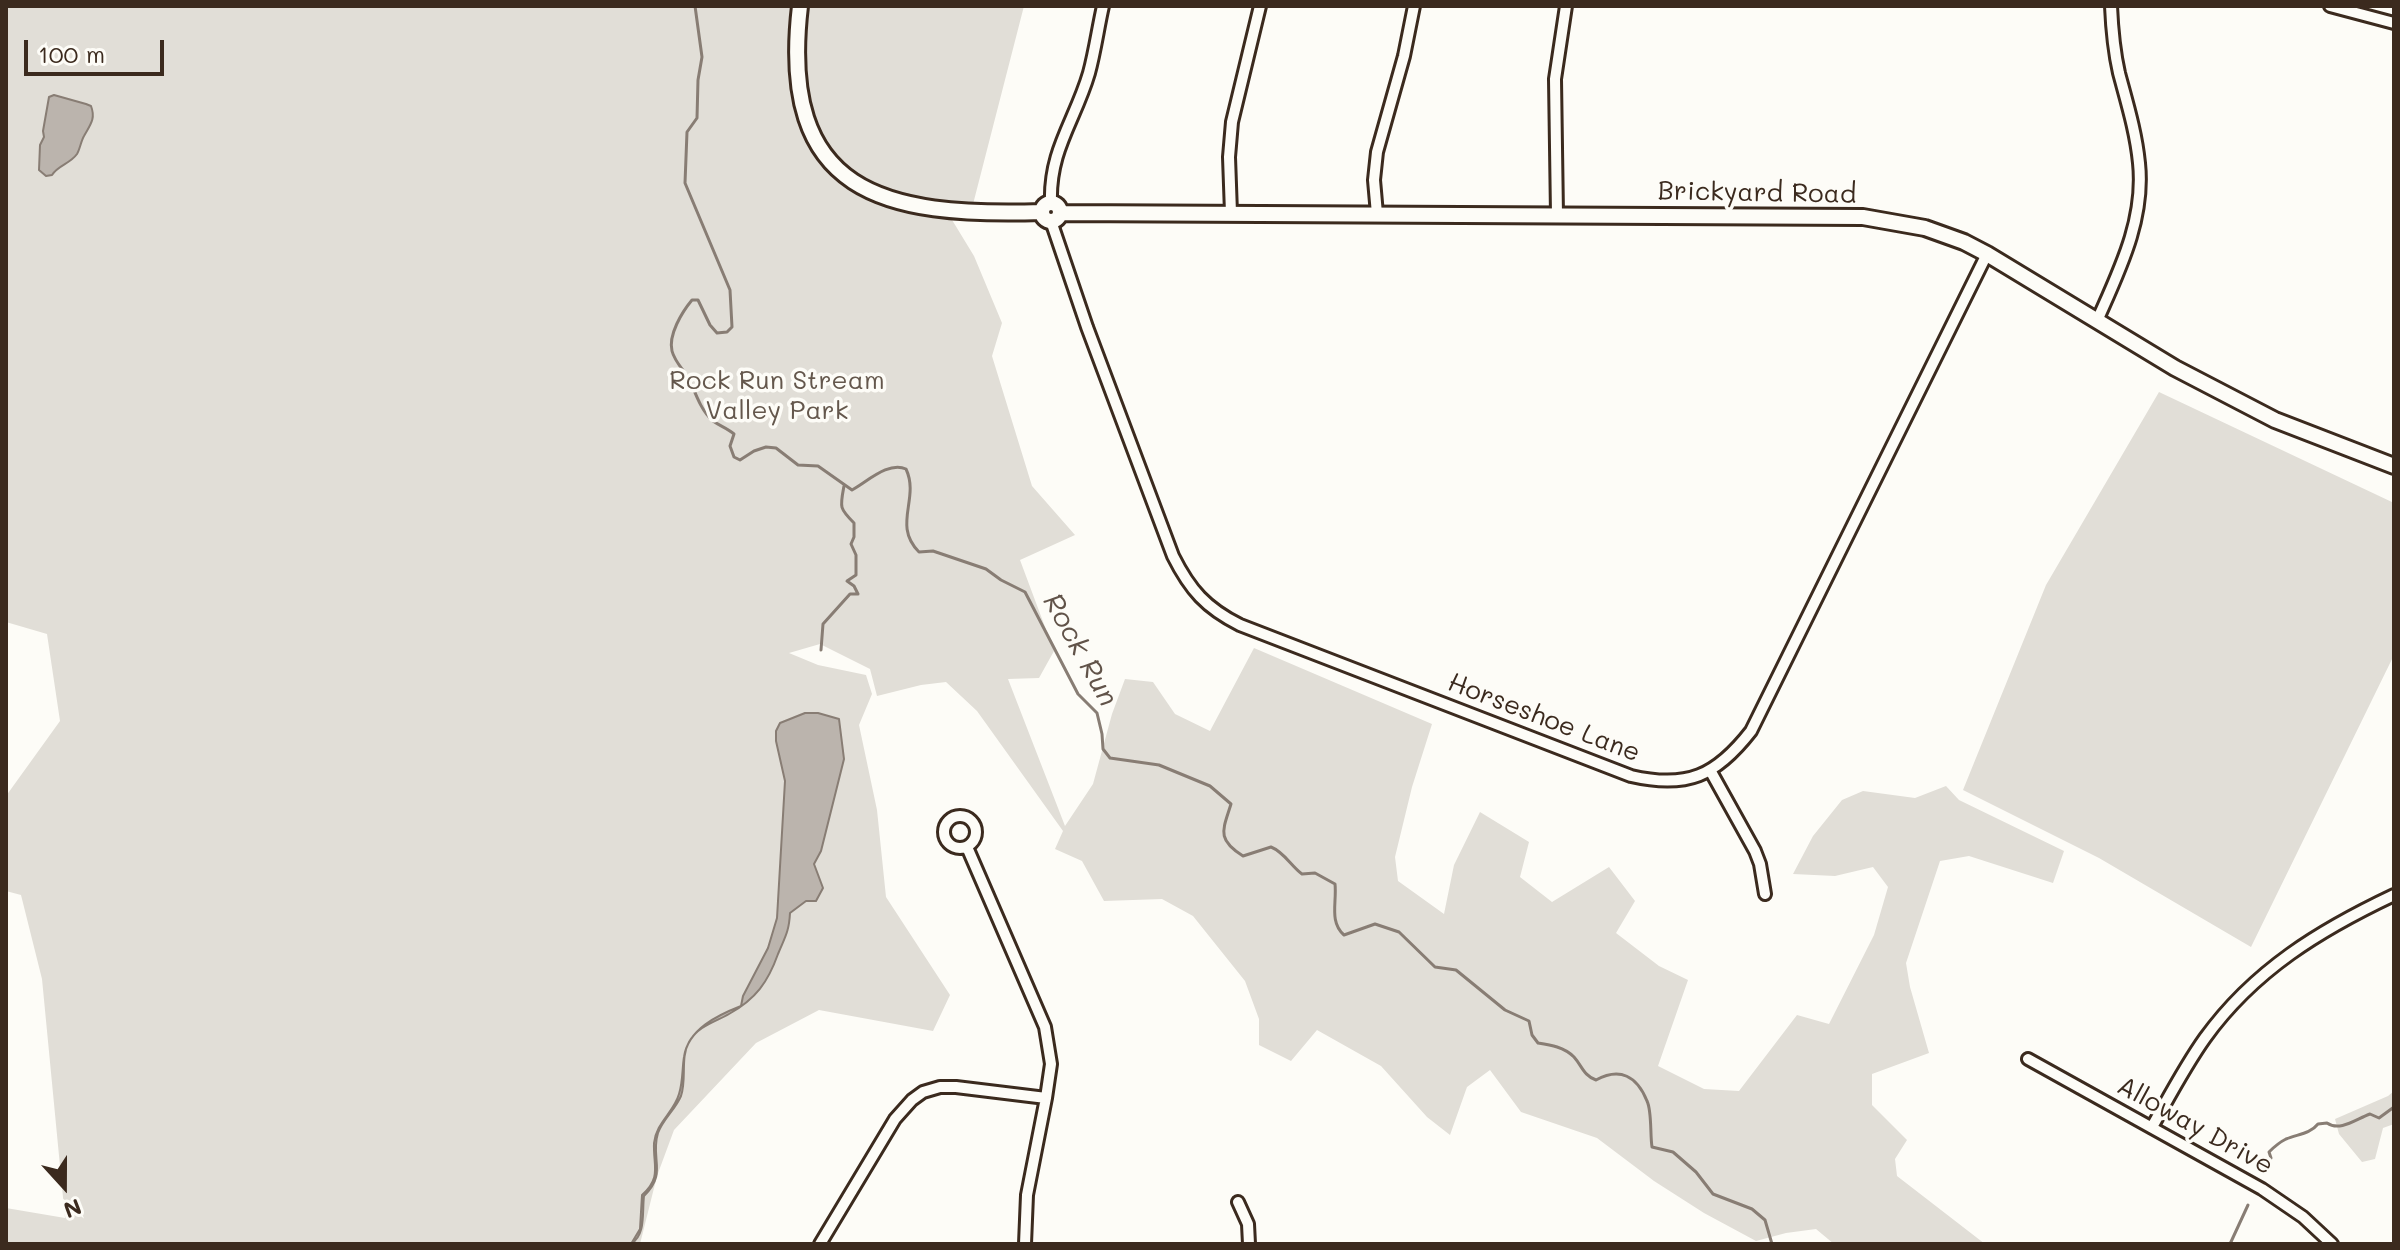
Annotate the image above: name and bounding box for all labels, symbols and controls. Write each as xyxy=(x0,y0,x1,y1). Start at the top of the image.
scale bar xyxy=(28,24,168,74)
text: 100 m xyxy=(38,38,105,69)
street label: Brickyard Road xyxy=(1657,176,1857,210)
park label: Rock Run Stream Valley Park xyxy=(669,365,885,426)
water label: Rock Run xyxy=(1035,588,1125,712)
street label: Horseshoe Lane xyxy=(1444,667,1644,769)
street label: Alloway Drive xyxy=(2112,1070,2278,1182)
north arrow xyxy=(24,1146,104,1226)
text: N xyxy=(60,1192,86,1225)

